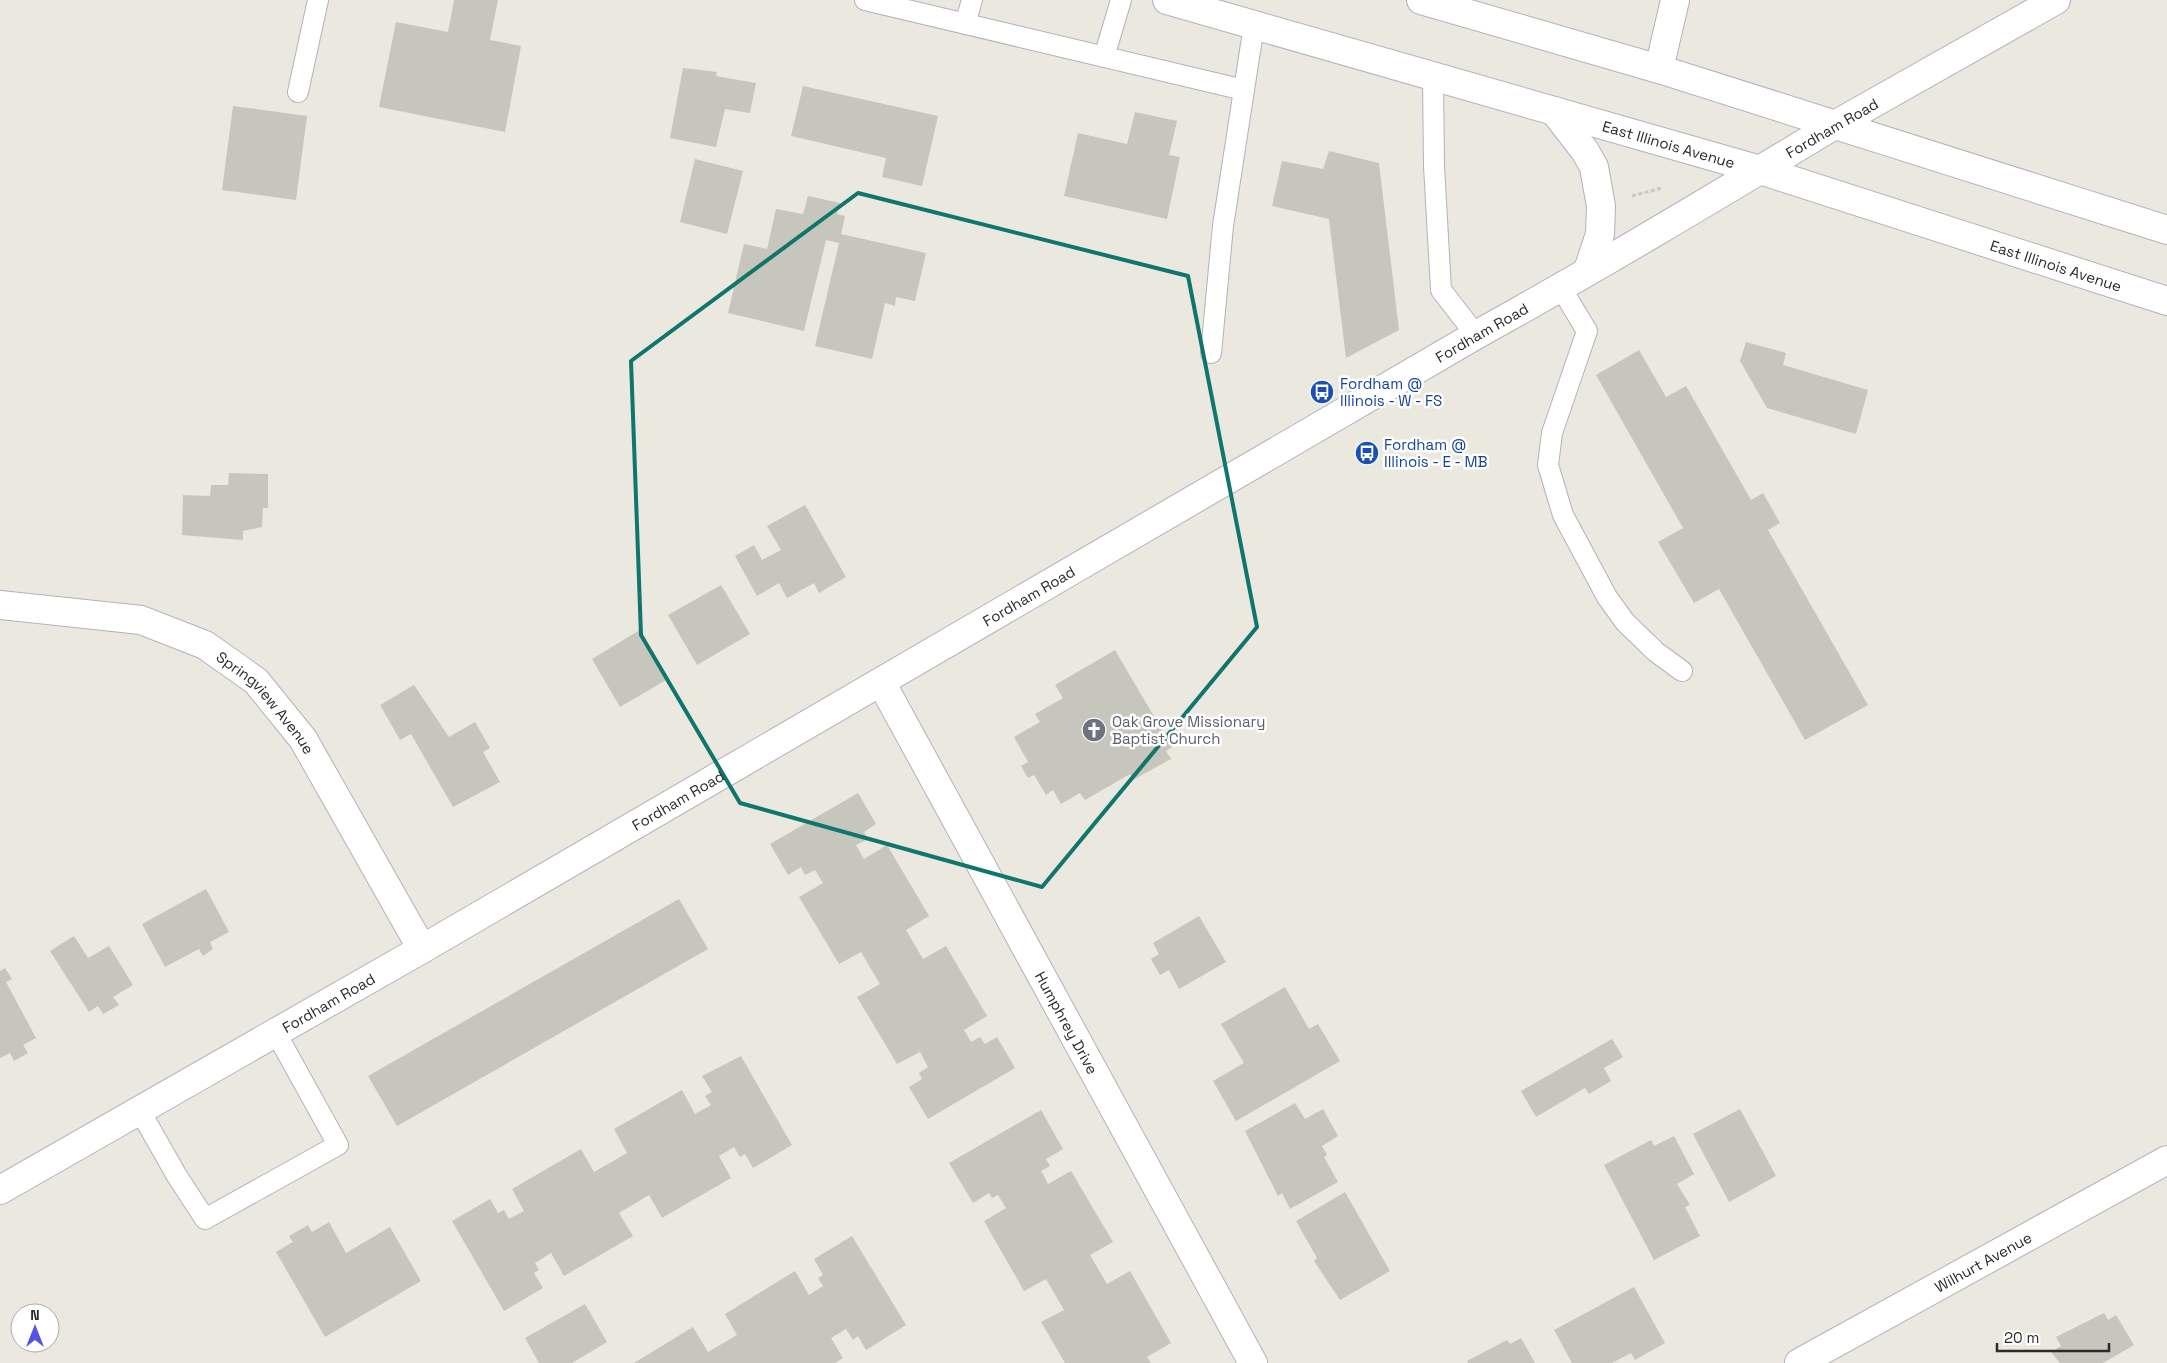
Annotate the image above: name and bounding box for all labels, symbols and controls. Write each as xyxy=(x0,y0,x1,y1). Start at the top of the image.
street label: Fordham Road xyxy=(1782,94,1882,162)
street label: East Illinois Avenue xyxy=(1600,116,1737,172)
street label: East Illinois Avenue xyxy=(1988,235,2124,295)
street label: Fordham Road xyxy=(1432,298,1531,366)
place label: Fordham @ Illinois - W - FS xyxy=(1340,374,1442,410)
bus stop icon: Fordham @ Illinois - W - FS xyxy=(1309,379,1335,405)
place label: Fordham @ Illinois - E - MB xyxy=(1384,435,1487,471)
bus stop icon: Fordham @ Illinois - E - MB xyxy=(1354,440,1380,466)
street label: Fordham Road xyxy=(979,561,1078,630)
street label: Springview Avenue xyxy=(213,647,319,757)
place label: Oak Grove Missionary Baptist Church xyxy=(1112,712,1265,748)
church icon: Oak Grove Missionary Baptist Church xyxy=(1081,717,1107,743)
street label: Fordham Road xyxy=(628,766,727,834)
street label: Humphrey Drive xyxy=(1031,968,1103,1077)
street label: Fordham Road xyxy=(278,969,378,1037)
street label: Wilhurt Avenue xyxy=(1931,1227,2035,1296)
north arrow xyxy=(10,1303,60,1353)
text: N xyxy=(30,1306,40,1324)
scale bar xyxy=(1997,1320,2110,1352)
text: 20 m xyxy=(2004,1328,2039,1347)

